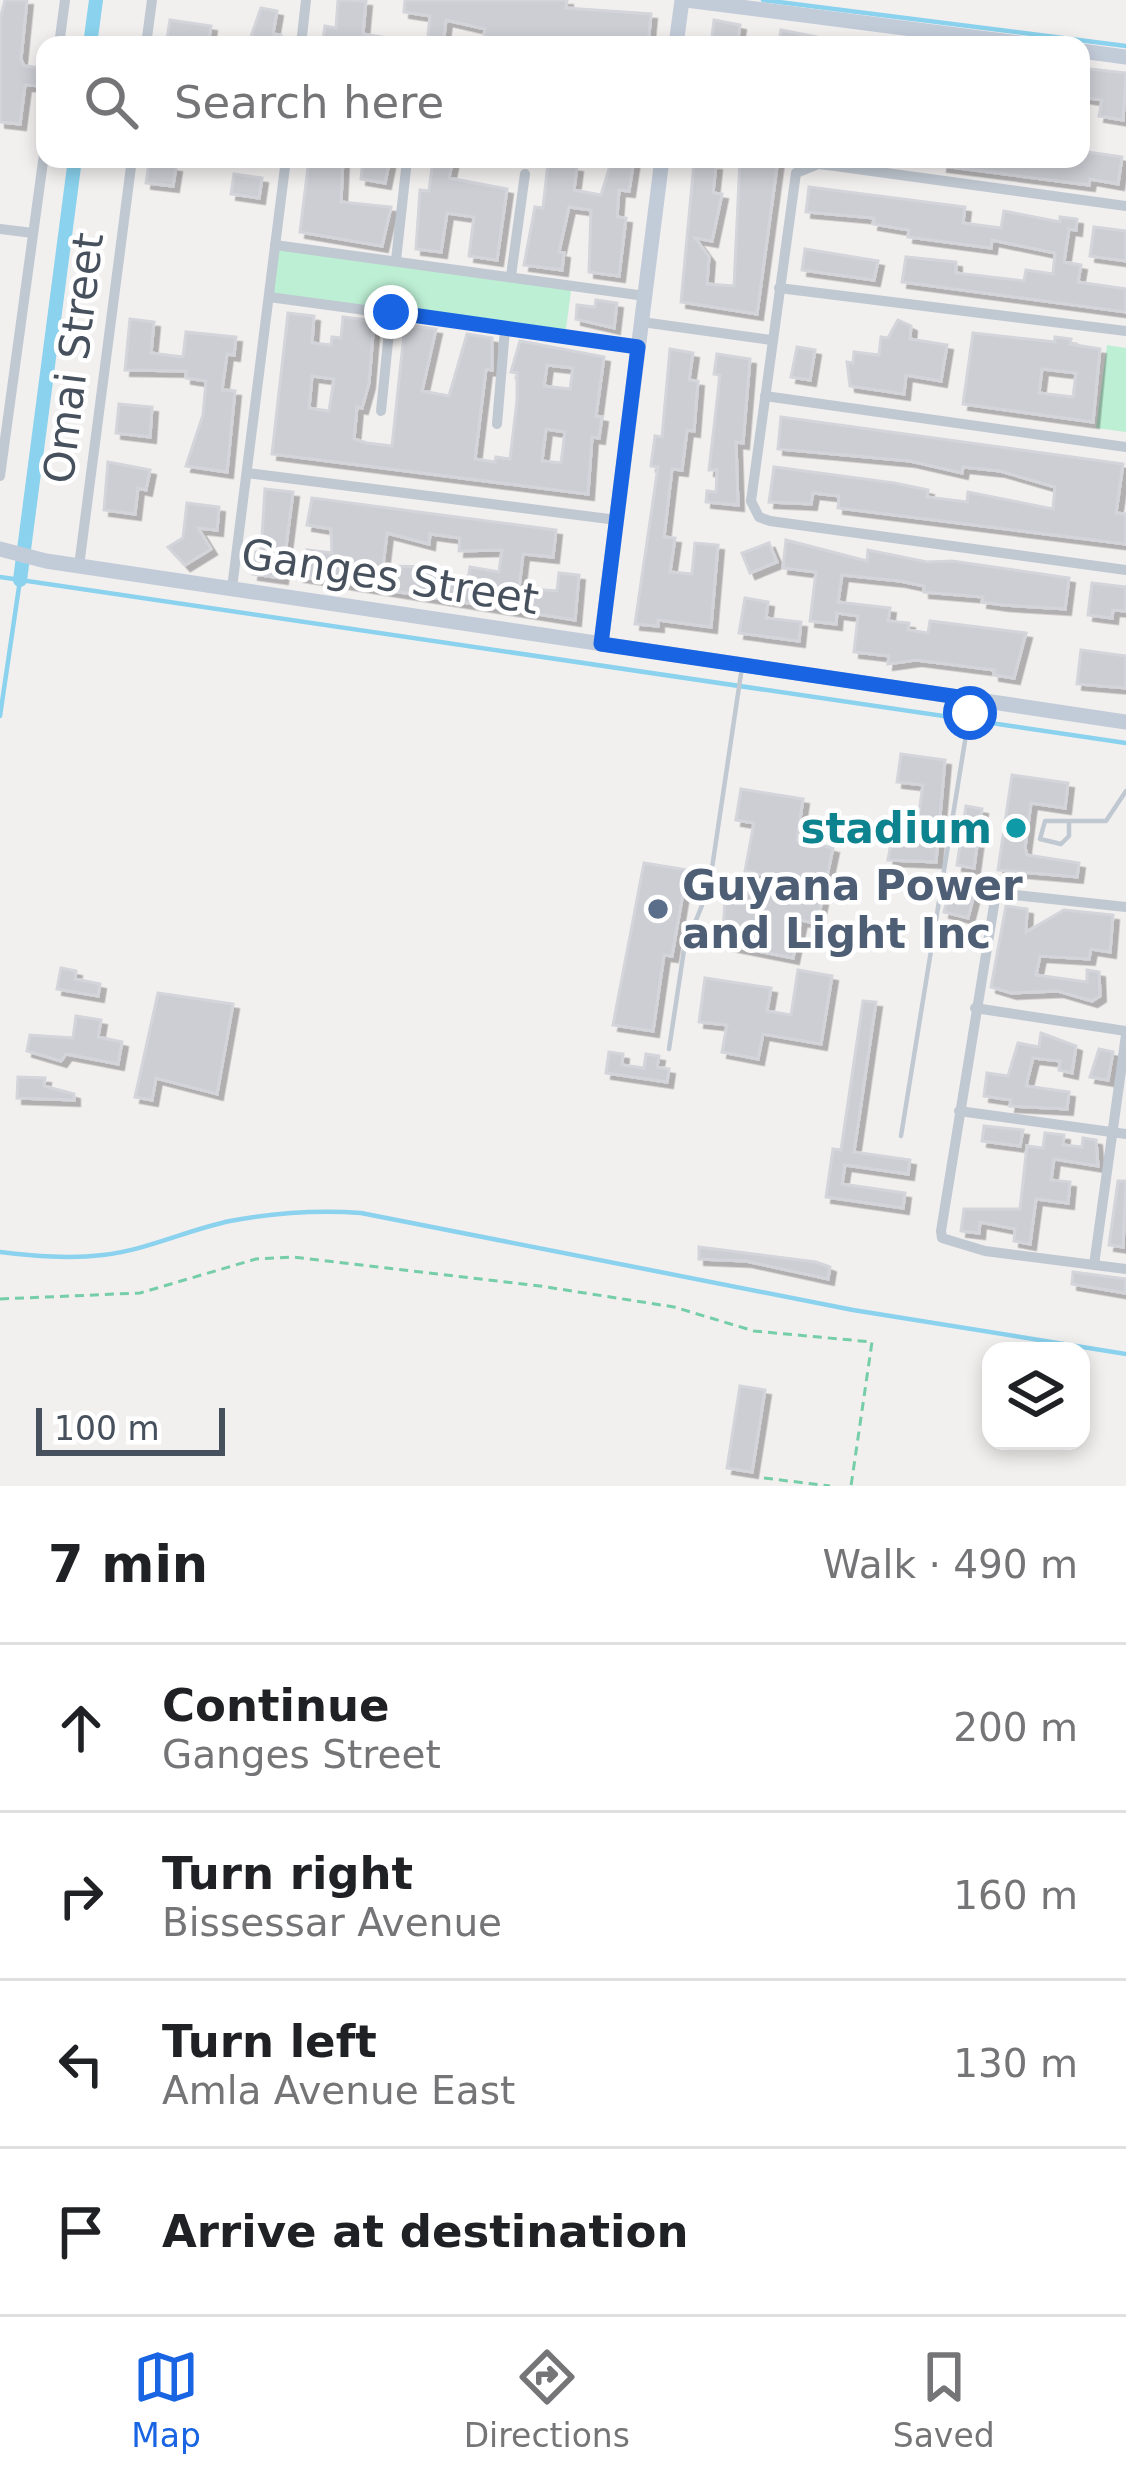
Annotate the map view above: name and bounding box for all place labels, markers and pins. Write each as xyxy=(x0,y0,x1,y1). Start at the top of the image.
place label: stadium xyxy=(800,804,992,853)
marker: stadium xyxy=(1003,815,1029,841)
place label: Guyana Power and Light Inc xyxy=(682,861,1023,958)
marker: Guyana Power and Light Inc xyxy=(645,896,671,922)

